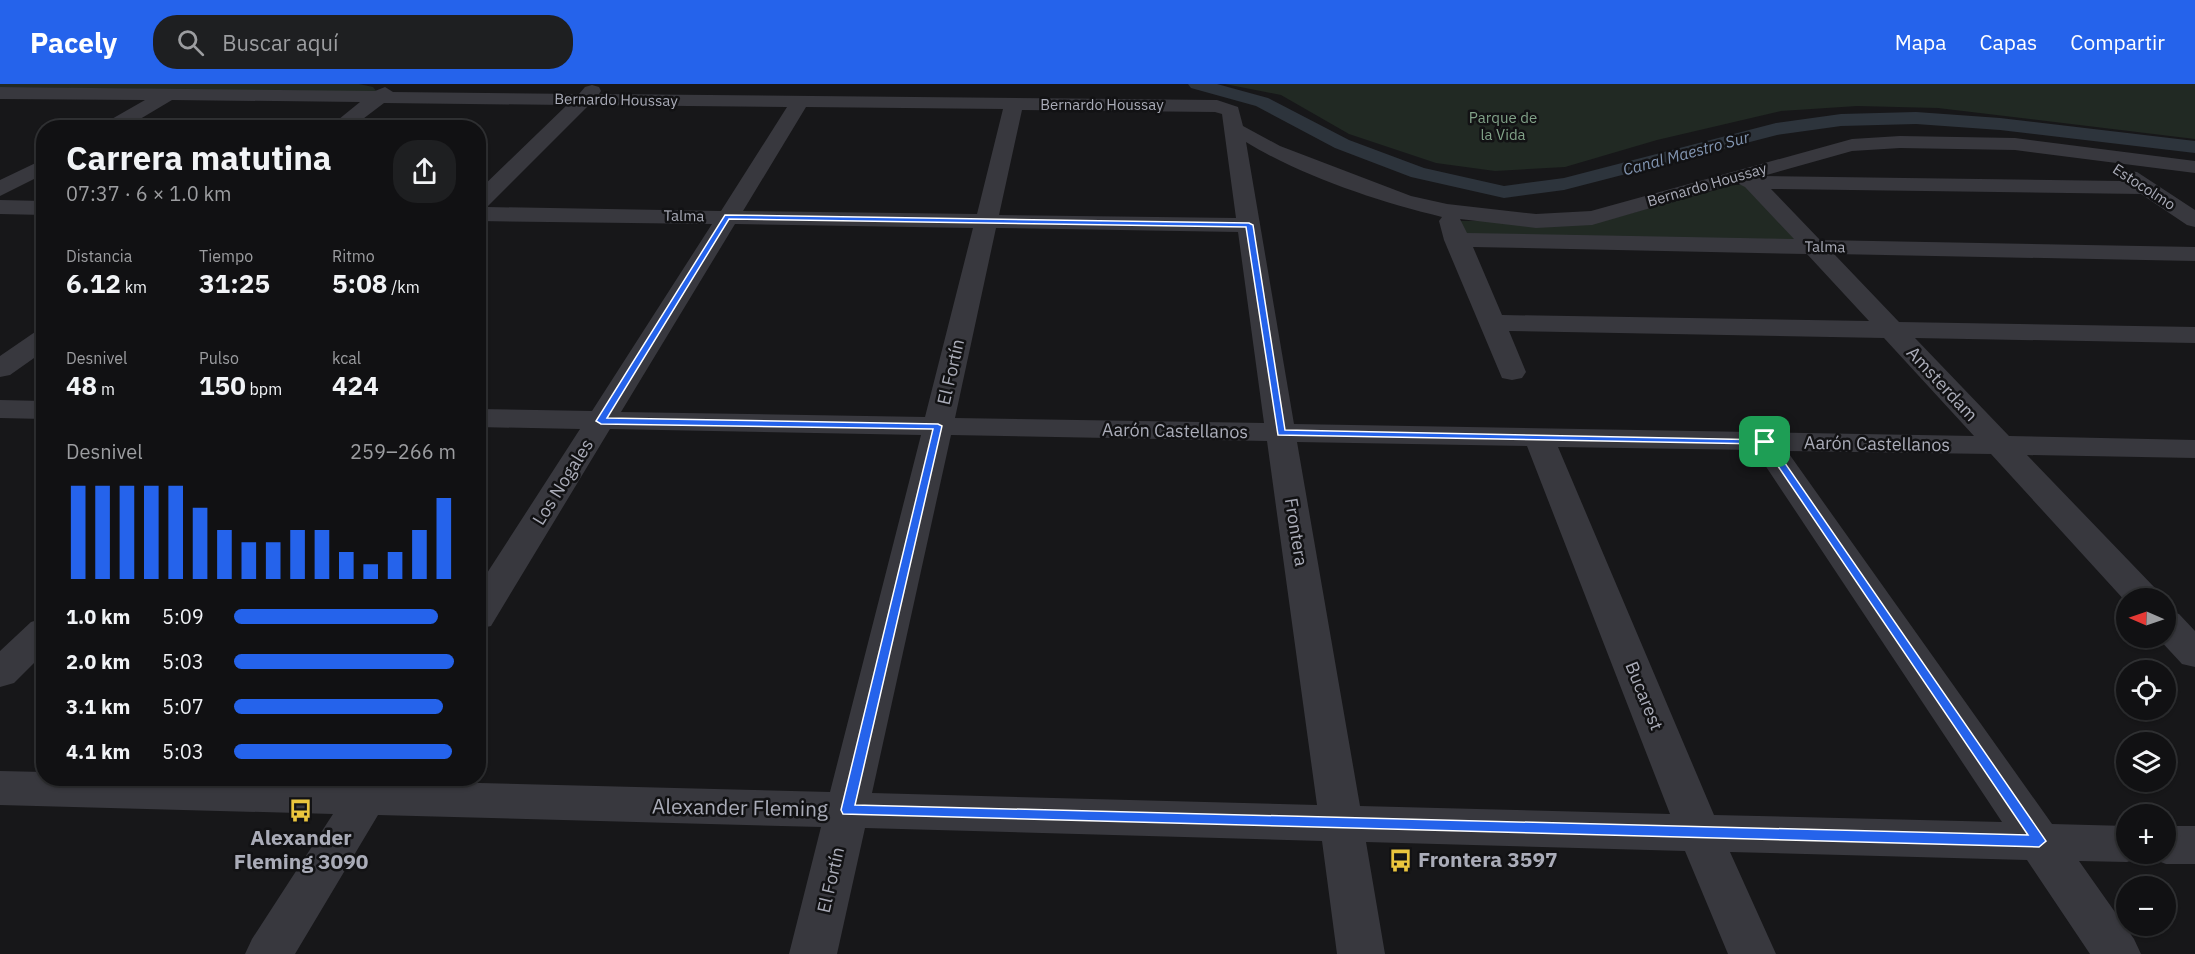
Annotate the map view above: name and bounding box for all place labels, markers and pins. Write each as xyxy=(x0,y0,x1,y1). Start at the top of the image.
pin xyxy=(1739,416,1790,467)
bus stop icon: Alexander Fleming 3090 xyxy=(288,797,314,823)
place label: Alexander Fleming 3090 xyxy=(234,823,368,875)
place label: Frontera 3597 xyxy=(1418,845,1558,873)
bus stop icon: Frontera 3597 xyxy=(1387,847,1413,873)

